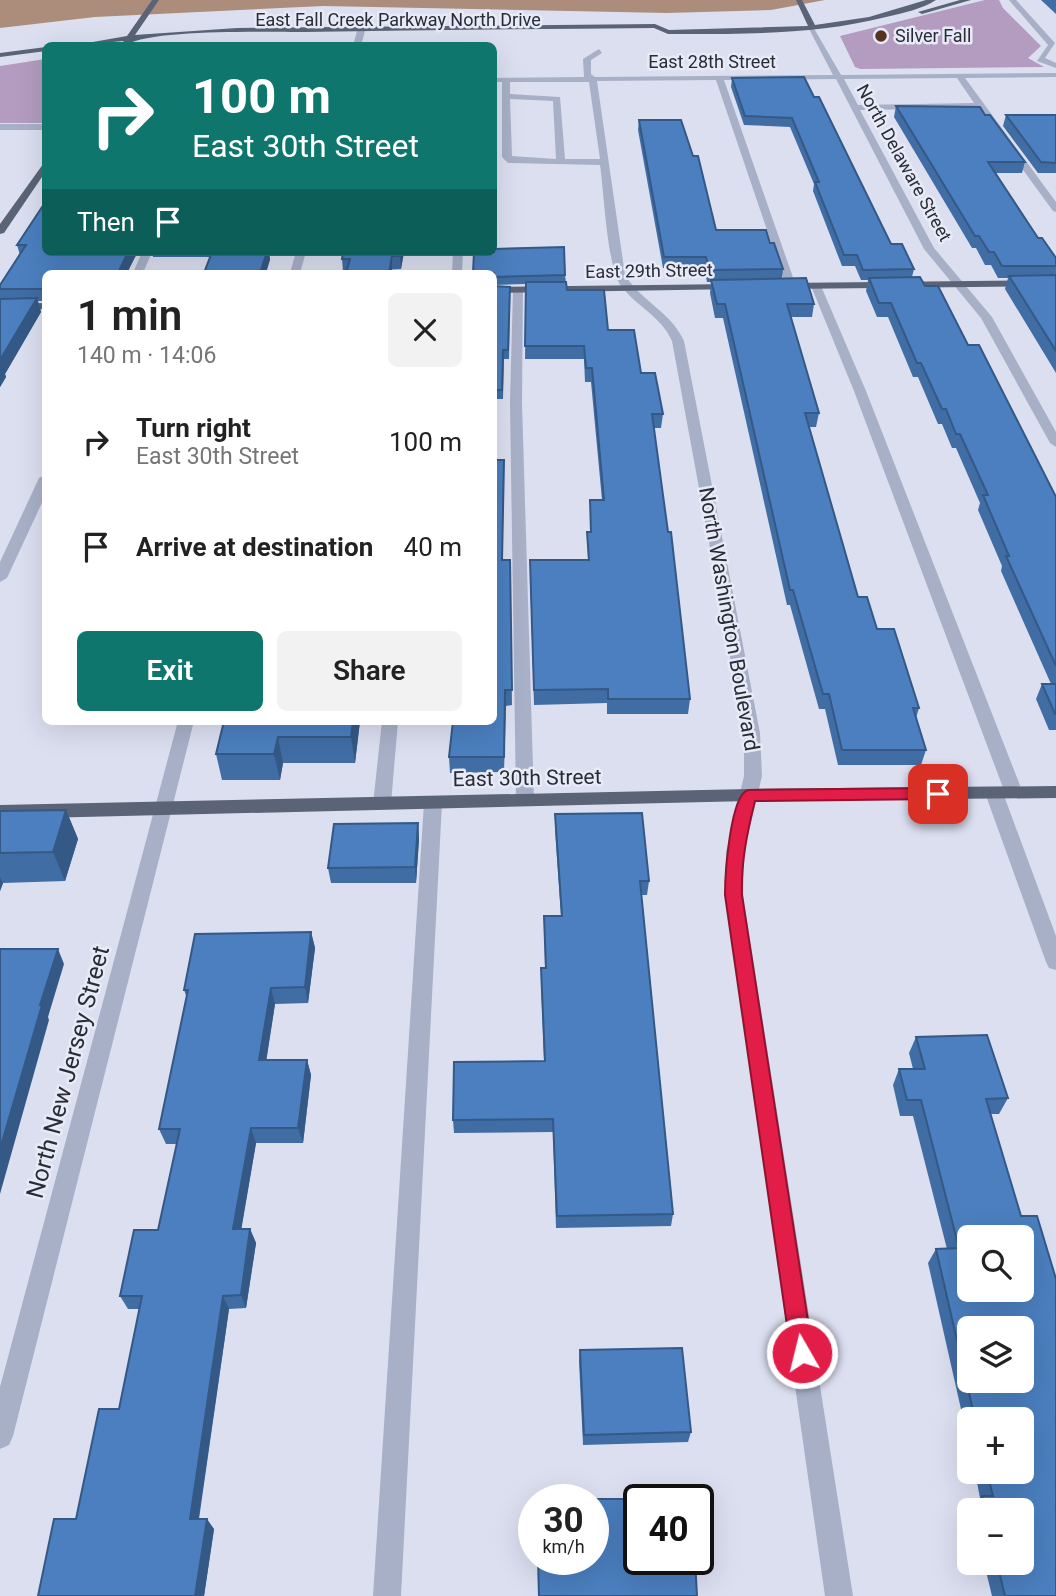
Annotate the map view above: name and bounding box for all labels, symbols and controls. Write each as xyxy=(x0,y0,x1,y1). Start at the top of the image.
street label: East Fall Creek Parkway North Drive xyxy=(255,9,541,30)
place label: Silver Fall xyxy=(895,25,971,46)
marker: Silver Fall xyxy=(873,28,889,44)
street label: East 28th Street xyxy=(648,51,776,72)
text: 100 m xyxy=(192,68,331,125)
icon: right xyxy=(77,70,168,161)
street label: North Delaware Street xyxy=(853,81,956,245)
text: East 30th Street xyxy=(192,127,419,165)
icon: arrive xyxy=(149,203,187,241)
text: Then xyxy=(77,207,135,237)
street label: East 29th Street xyxy=(585,259,713,282)
text: 1 min xyxy=(77,291,182,340)
button: close xyxy=(388,293,462,367)
text: 140 m · 14:06 xyxy=(77,342,216,369)
text: Turn right xyxy=(136,413,251,443)
icon: right xyxy=(77,423,115,461)
text: 100 m xyxy=(389,427,462,457)
text: East 30th Street xyxy=(136,443,299,470)
street label: North Washington Boulevard xyxy=(694,485,764,753)
icon: arrive xyxy=(77,528,115,566)
text: Arrive at destination xyxy=(136,532,373,562)
text: 40 m xyxy=(404,532,462,562)
button: Exit xyxy=(77,631,263,711)
button: Share xyxy=(277,631,462,711)
pin xyxy=(908,764,968,824)
street label: East 30th Street xyxy=(452,765,602,791)
icon: arrive xyxy=(919,775,957,813)
street label: North New Jersey Street xyxy=(21,943,115,1201)
map controls xyxy=(957,1225,1034,1575)
button: search xyxy=(957,1225,1034,1302)
position arrow xyxy=(765,1316,839,1390)
button: layers xyxy=(957,1316,1034,1393)
button: + xyxy=(957,1407,1034,1484)
speed limit sign: 40 xyxy=(623,1484,714,1575)
button: − xyxy=(957,1498,1034,1575)
text: 30 xyxy=(543,1500,584,1541)
text: km/h xyxy=(542,1536,585,1557)

